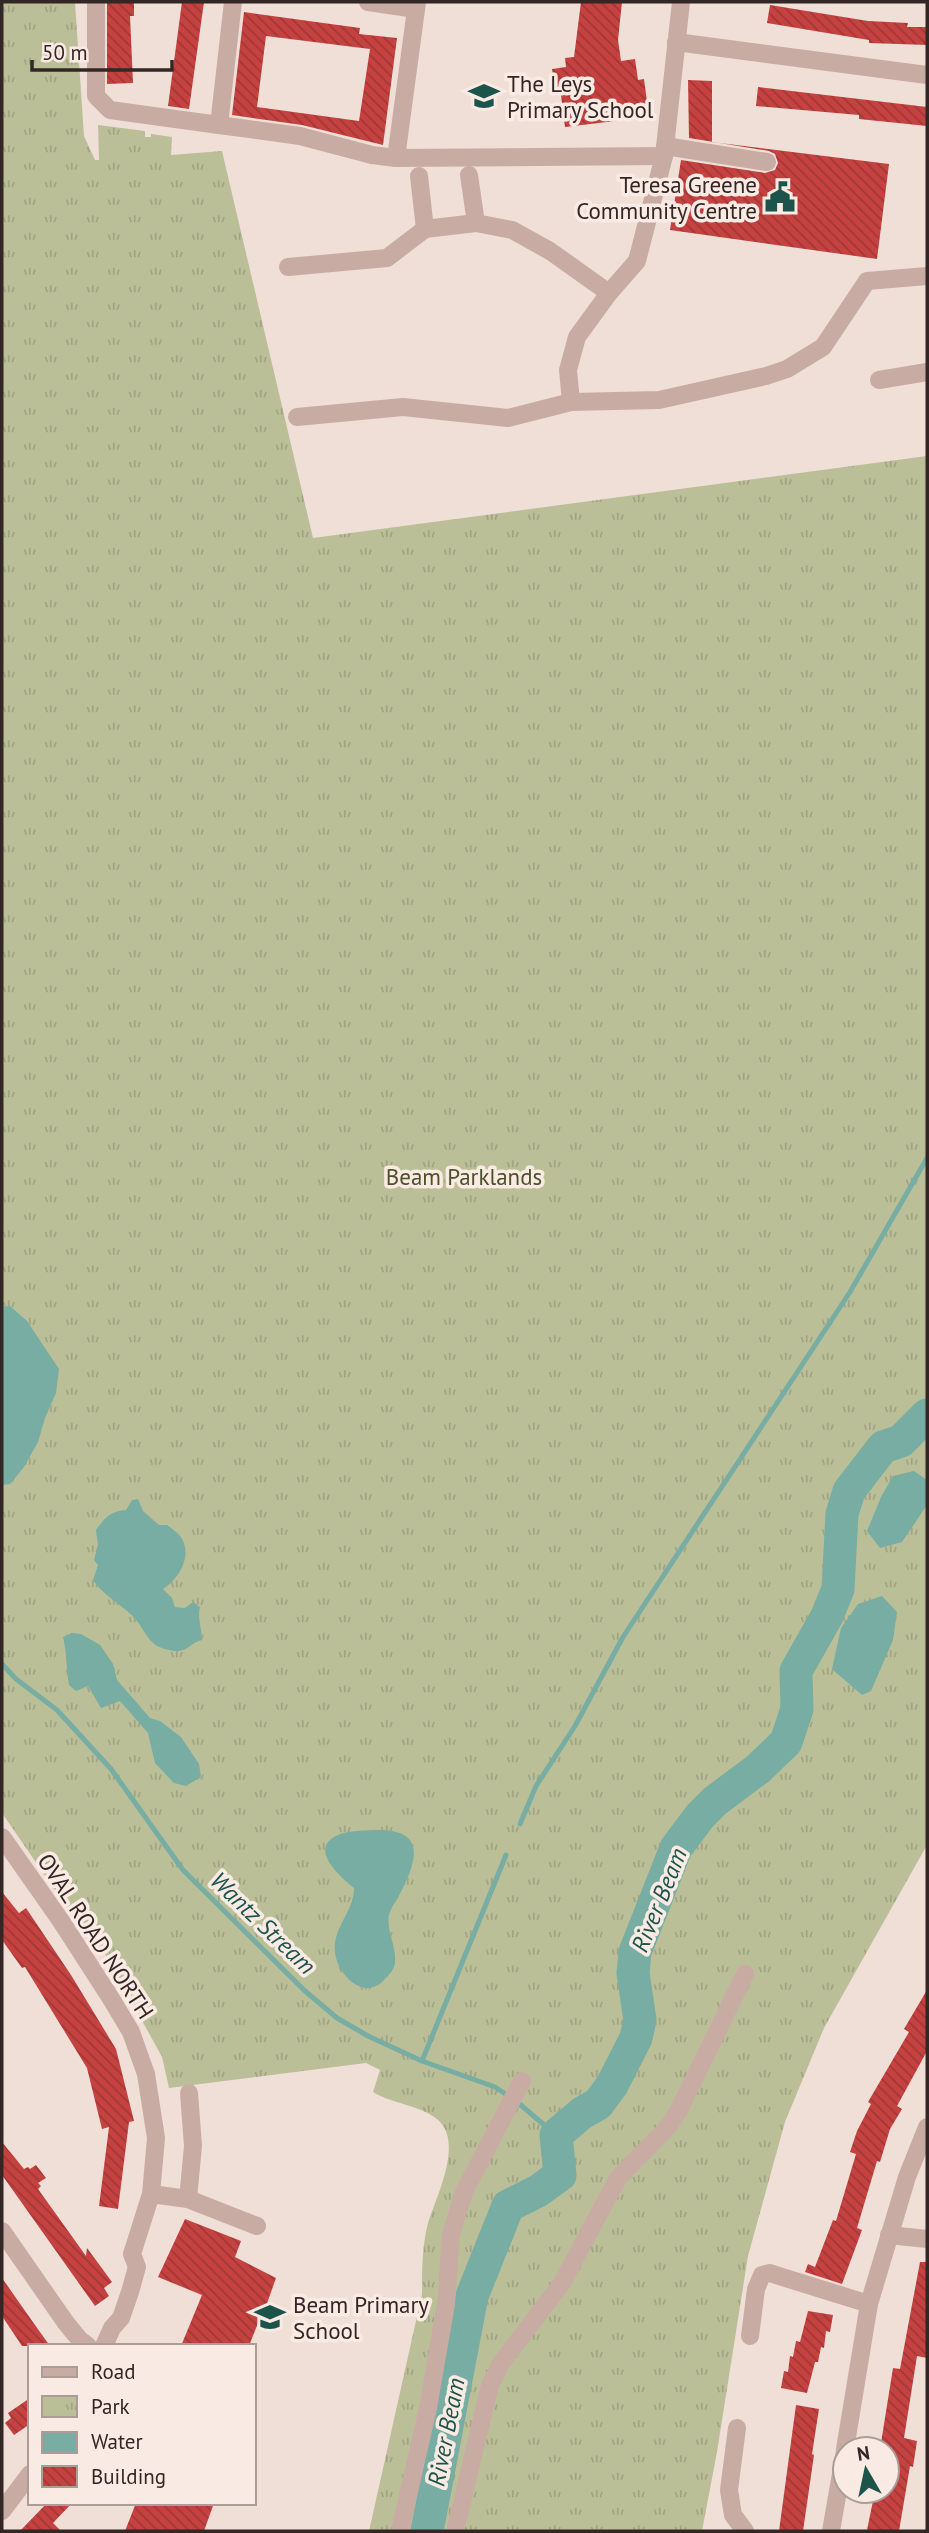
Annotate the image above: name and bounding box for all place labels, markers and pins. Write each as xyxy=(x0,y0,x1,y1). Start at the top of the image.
place label: The Leys Primary School xyxy=(507,69,654,124)
school or university icon: The Leys Primary School xyxy=(467,79,501,113)
place label: Teresa Greene Community Centre xyxy=(576,170,757,225)
public building icon: Teresa Greene Community Centre xyxy=(763,180,797,214)
place label: Beam Primary School xyxy=(293,2290,429,2345)
school or university icon: Beam Primary School xyxy=(253,2300,287,2334)

